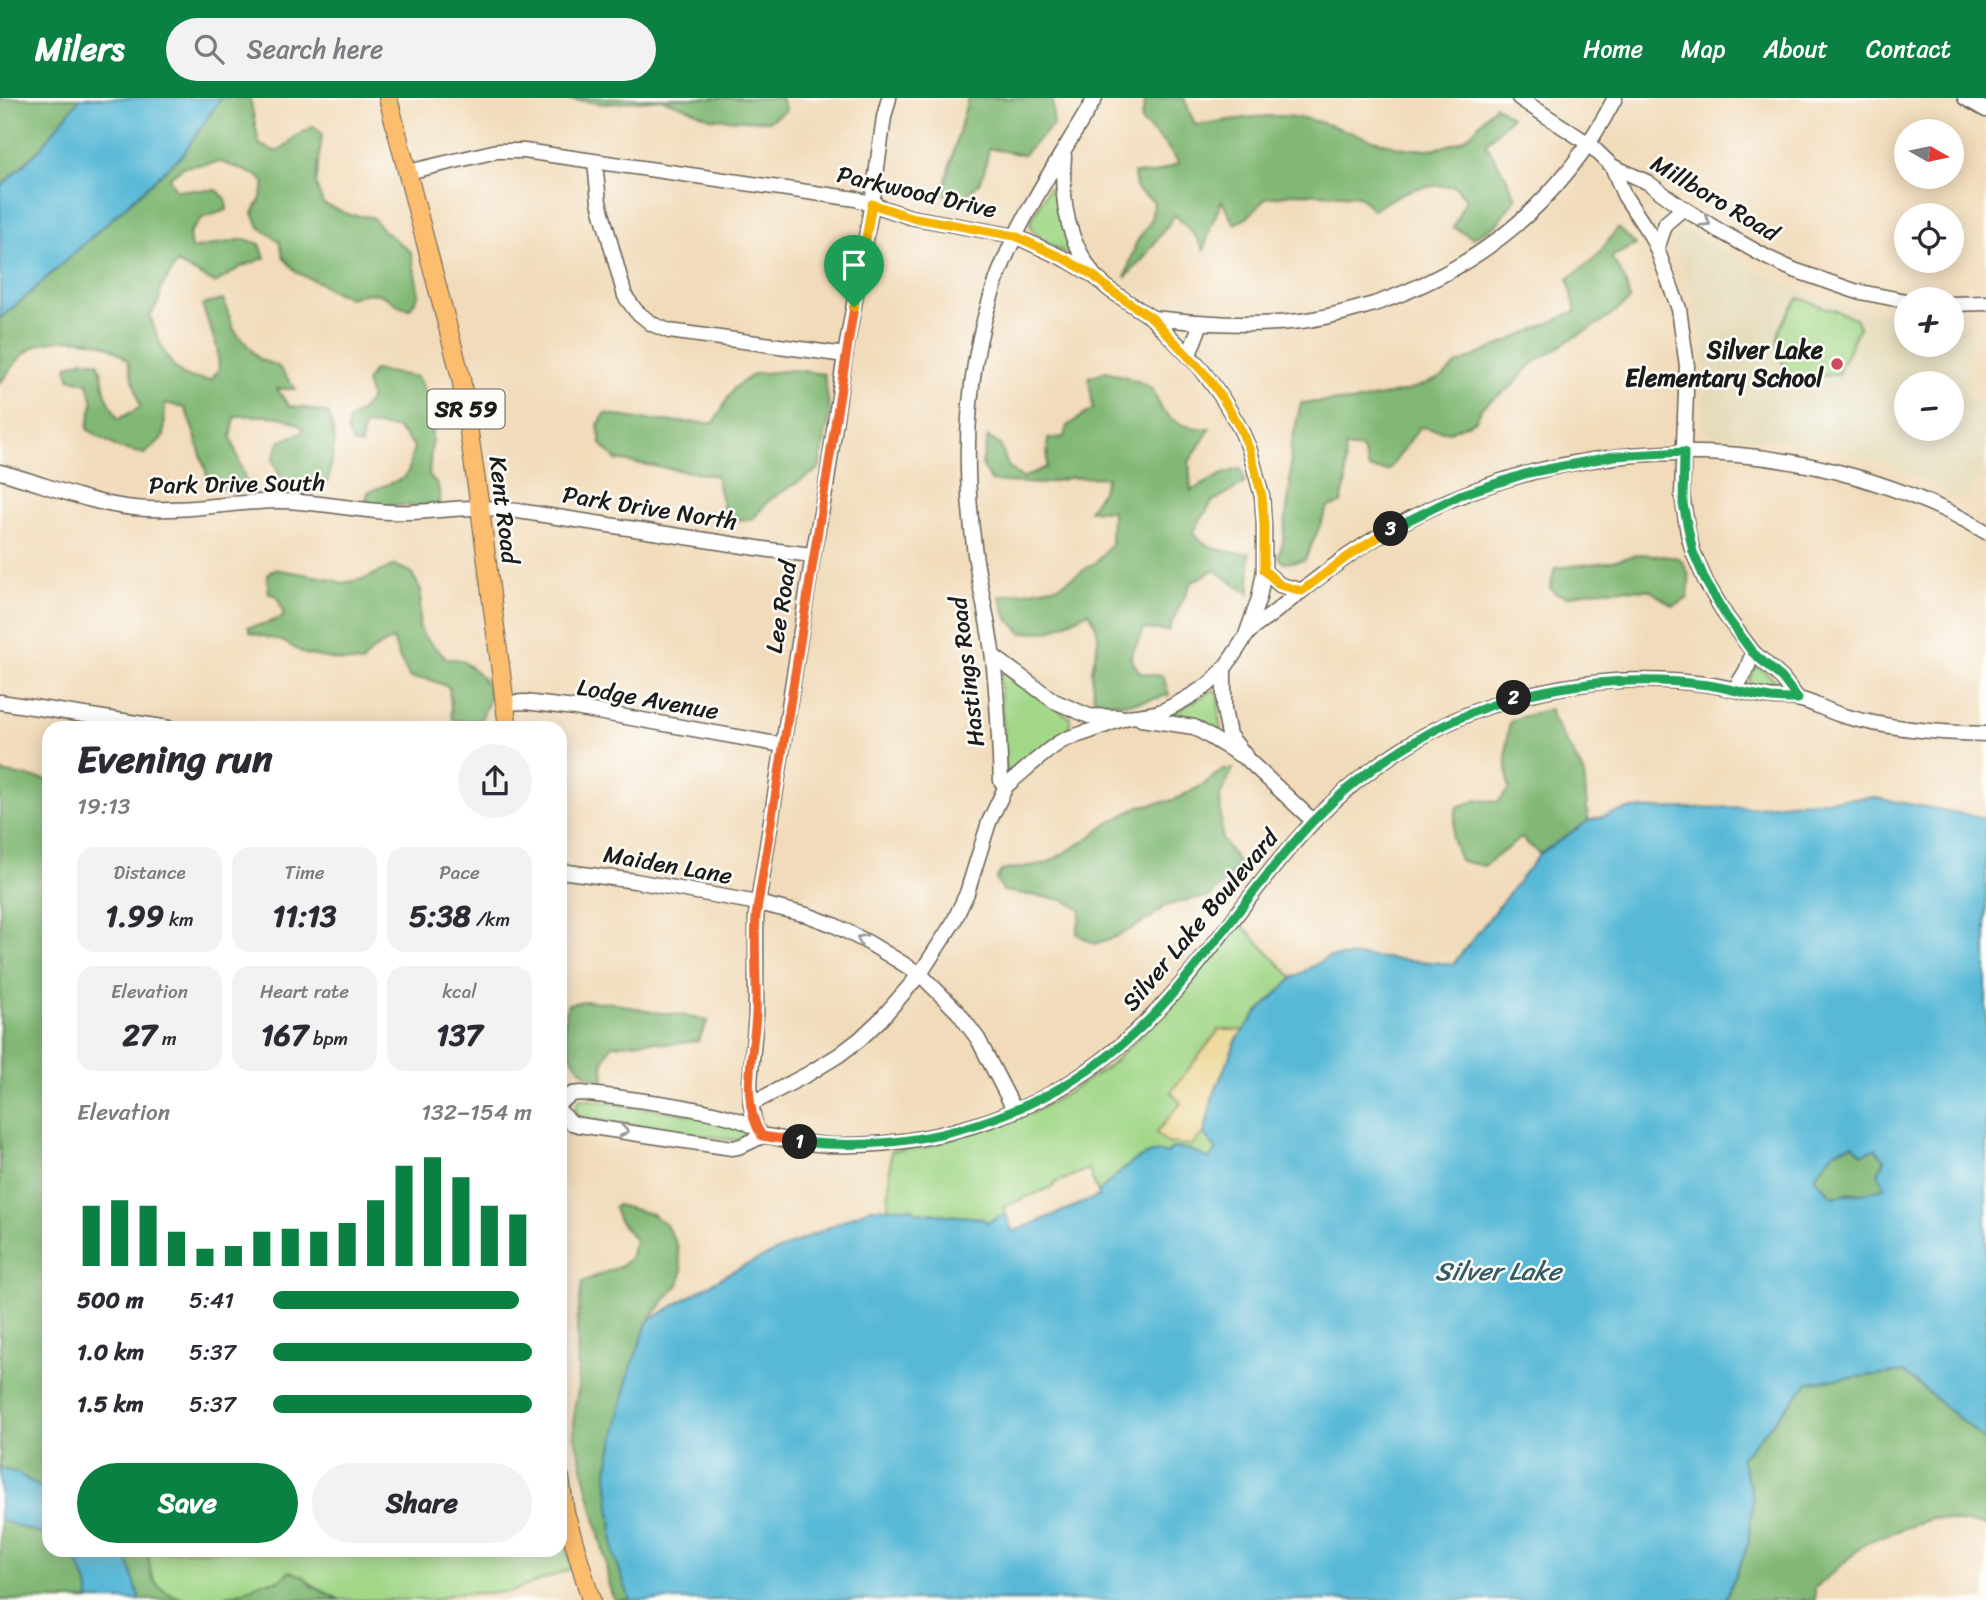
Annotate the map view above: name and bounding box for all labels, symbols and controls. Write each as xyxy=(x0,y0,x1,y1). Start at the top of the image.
search box xyxy=(166,18,656,81)
text: Milers xyxy=(35,20,124,78)
text: Search here xyxy=(246,26,383,72)
text: Home xyxy=(1583,28,1643,70)
text: Map xyxy=(1681,28,1725,70)
text: About xyxy=(1763,28,1828,70)
text: Contact xyxy=(1866,28,1951,70)
icon: search xyxy=(190,30,228,68)
north arrow xyxy=(1894,119,1964,189)
map controls xyxy=(1894,119,1964,441)
street label: Millboro Road xyxy=(1642,143,1789,254)
street label: Parkwood Drive xyxy=(833,153,1001,231)
button: locate xyxy=(1894,203,1964,273)
one-way arrow xyxy=(1698,214,1711,227)
pin xyxy=(824,235,884,307)
icon: arrive xyxy=(835,246,873,284)
button: + xyxy=(1894,287,1964,357)
place label: Silver Lake Elementary School xyxy=(1625,329,1824,399)
marker: Silver Lake Elementary School xyxy=(1829,356,1845,372)
button: − xyxy=(1894,371,1964,441)
road number: SR 59 xyxy=(428,390,504,428)
street label: Kent Road xyxy=(477,454,532,568)
street label: Park Drive South xyxy=(149,461,325,507)
street label: Park Drive North xyxy=(560,473,740,543)
pin: 3 xyxy=(1374,512,1408,546)
text: 3 xyxy=(1385,512,1396,545)
street label: Lee Road xyxy=(753,555,809,656)
street label: Hastings Road xyxy=(937,593,997,749)
street label: Lodge Avenue xyxy=(574,666,722,732)
pin: 2 xyxy=(1496,680,1532,716)
text: 2 xyxy=(1508,681,1519,714)
text: Evening run xyxy=(77,726,273,793)
button: share xyxy=(458,744,532,818)
text: 19:13 xyxy=(77,786,130,827)
street label: Silver Lake Boulevard xyxy=(1111,818,1290,1021)
street label: Maiden Lane xyxy=(600,833,736,897)
text: Distance xyxy=(113,856,186,889)
text: Time xyxy=(284,856,325,889)
text: Pace xyxy=(439,856,480,889)
text: 1.99 xyxy=(105,889,164,943)
text: 11:13 xyxy=(272,889,337,943)
text: 5:38 xyxy=(409,889,471,943)
text: km xyxy=(164,903,194,936)
text: /km xyxy=(471,903,510,936)
one-way arrow xyxy=(856,933,869,947)
text: Elevation xyxy=(111,975,188,1008)
text: Heart rate xyxy=(260,975,349,1008)
text: kcal xyxy=(442,975,477,1008)
text: 27 xyxy=(123,1008,157,1062)
text: 167 xyxy=(261,1008,308,1062)
text: 137 xyxy=(436,1008,483,1062)
text: m xyxy=(157,1022,177,1055)
text: bpm xyxy=(308,1022,348,1055)
text: Elevation xyxy=(77,1092,170,1133)
text: 132–154 m xyxy=(421,1092,532,1133)
one-way arrow xyxy=(618,1123,630,1138)
pin: 1 xyxy=(782,1124,818,1160)
text: 1 xyxy=(795,1125,804,1158)
water label: Silver Lake xyxy=(1435,1248,1564,1294)
text: 500 m xyxy=(77,1280,144,1321)
text: 5:41 xyxy=(189,1280,234,1321)
text: 1.0 km xyxy=(77,1332,144,1373)
text: 5:37 xyxy=(189,1332,236,1373)
text: 1.5 km xyxy=(77,1384,144,1425)
text: 5:37 xyxy=(189,1384,236,1425)
button: Save xyxy=(77,1463,298,1543)
button: Share xyxy=(312,1463,532,1543)

